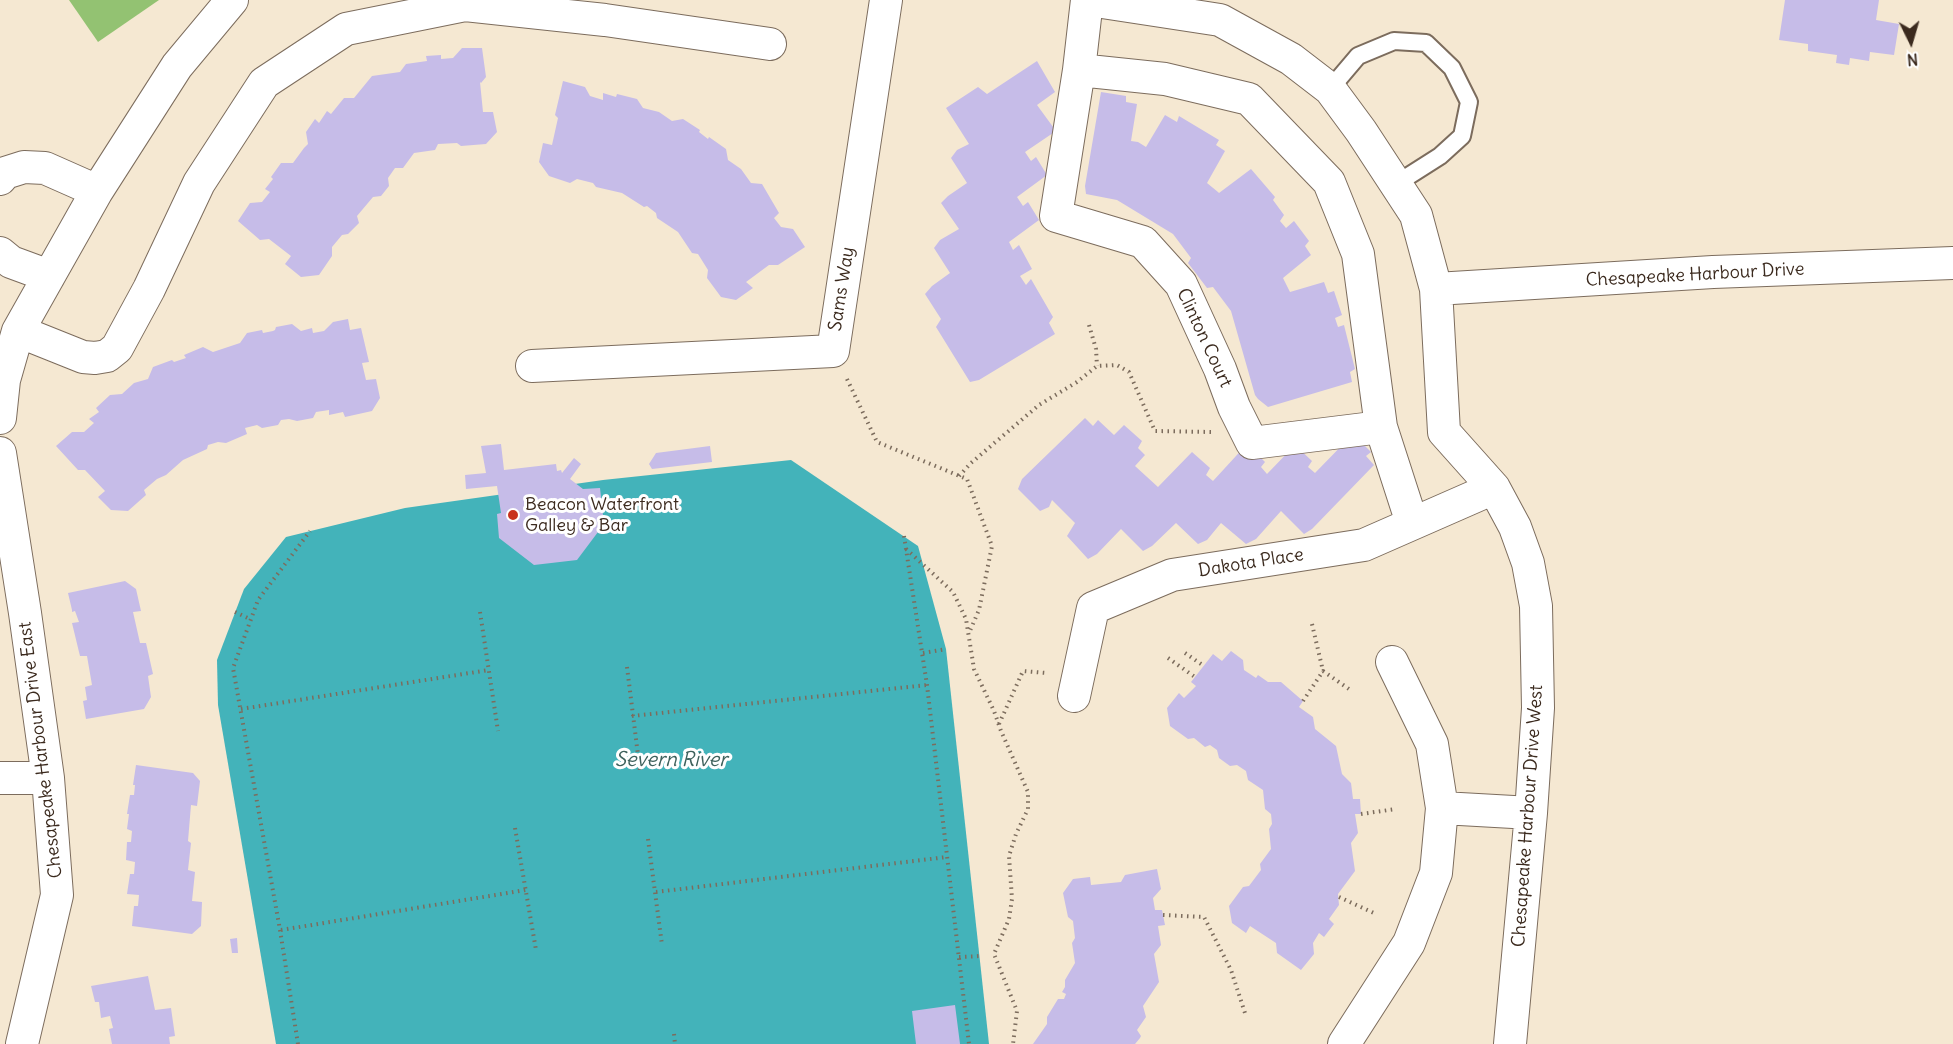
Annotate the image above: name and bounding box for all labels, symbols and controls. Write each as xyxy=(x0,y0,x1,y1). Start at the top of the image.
north arrow xyxy=(1881,12,1941,72)
text: N xyxy=(1906,49,1919,70)
street label: Sams Way xyxy=(825,245,859,333)
street label: Chesapeake Harbour Drive xyxy=(1585,258,1805,292)
street label: Clinton Court xyxy=(1172,285,1236,391)
place label: Beacon Waterfront Galley & Bar xyxy=(525,494,679,536)
marker: Beacon Waterfront Galley & Bar xyxy=(506,508,520,522)
street label: Dakota Place xyxy=(1197,544,1305,582)
street label: Chesapeake Harbour Drive East xyxy=(15,621,67,879)
street label: Chesapeake Harbour Drive West xyxy=(1508,684,1548,948)
water label: Severn River xyxy=(615,748,727,772)

